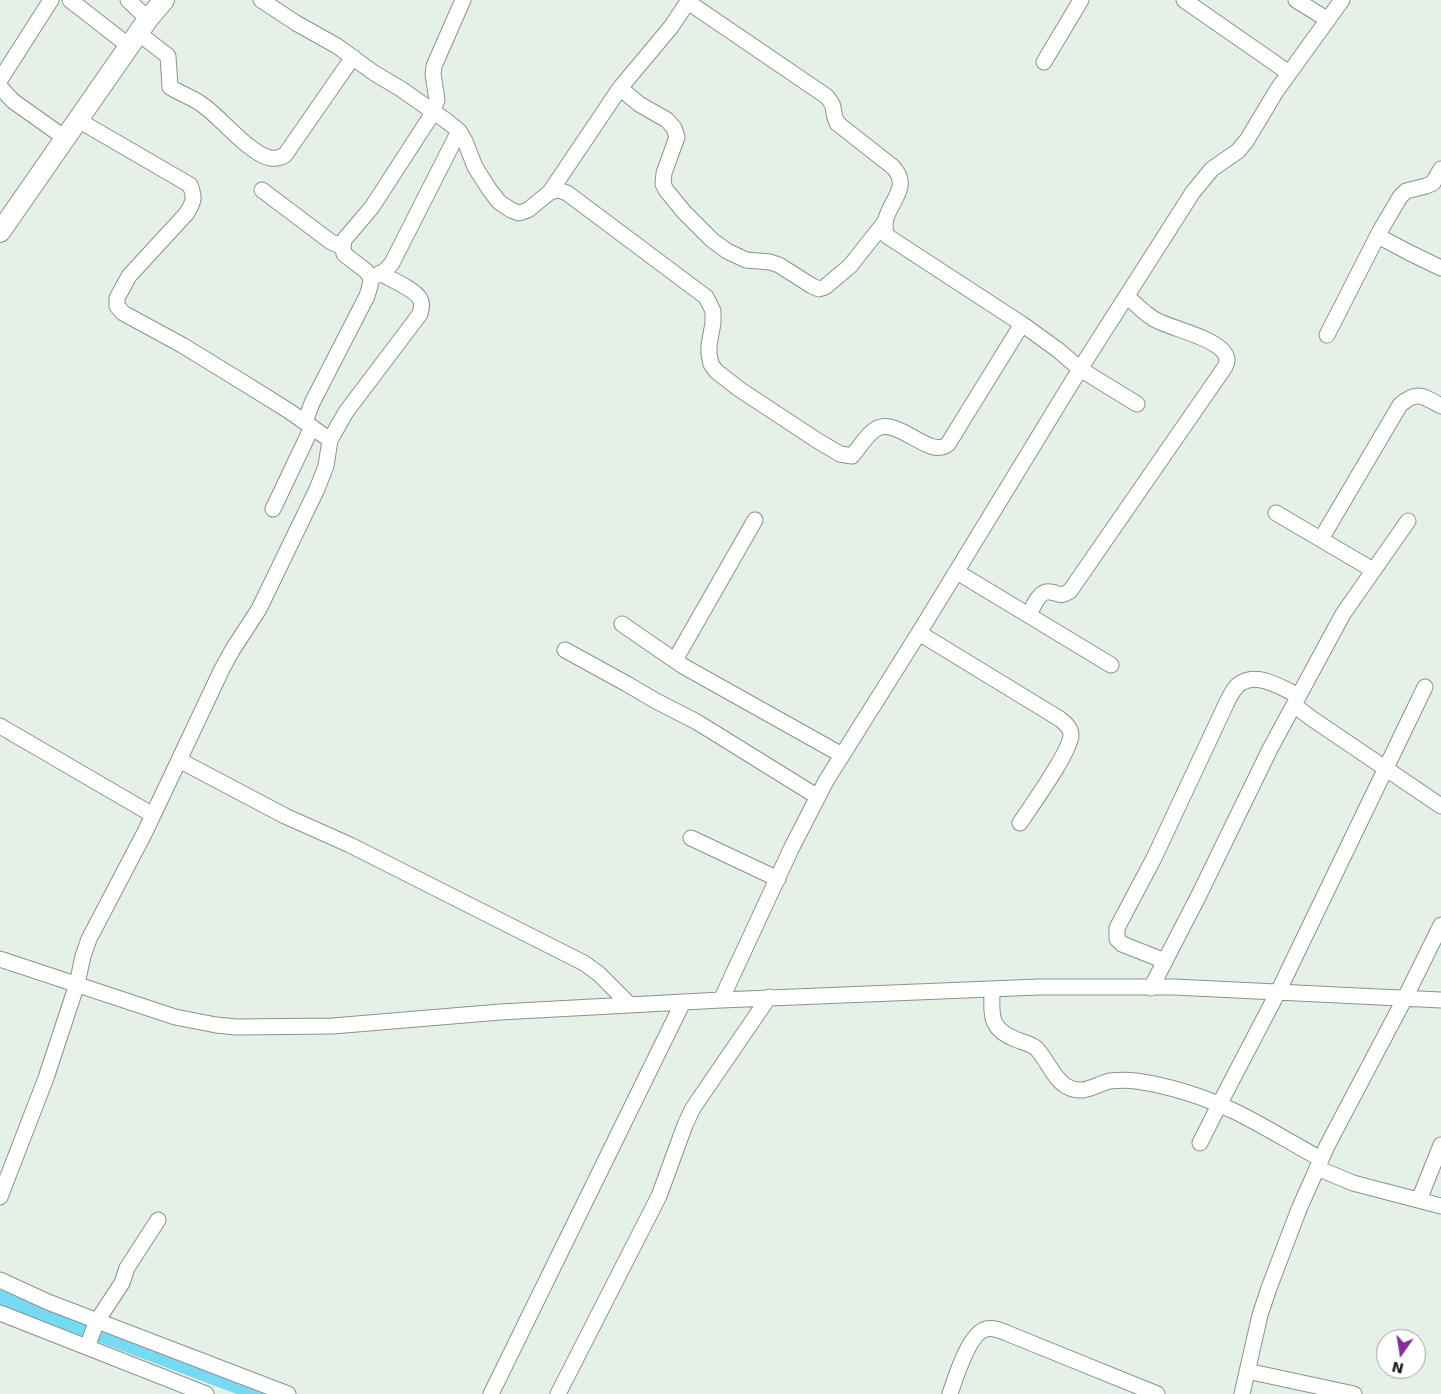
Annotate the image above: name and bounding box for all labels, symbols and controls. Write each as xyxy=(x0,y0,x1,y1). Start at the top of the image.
north arrow xyxy=(1376,1329,1426,1379)
text: N xyxy=(1390,1359,1405,1377)

